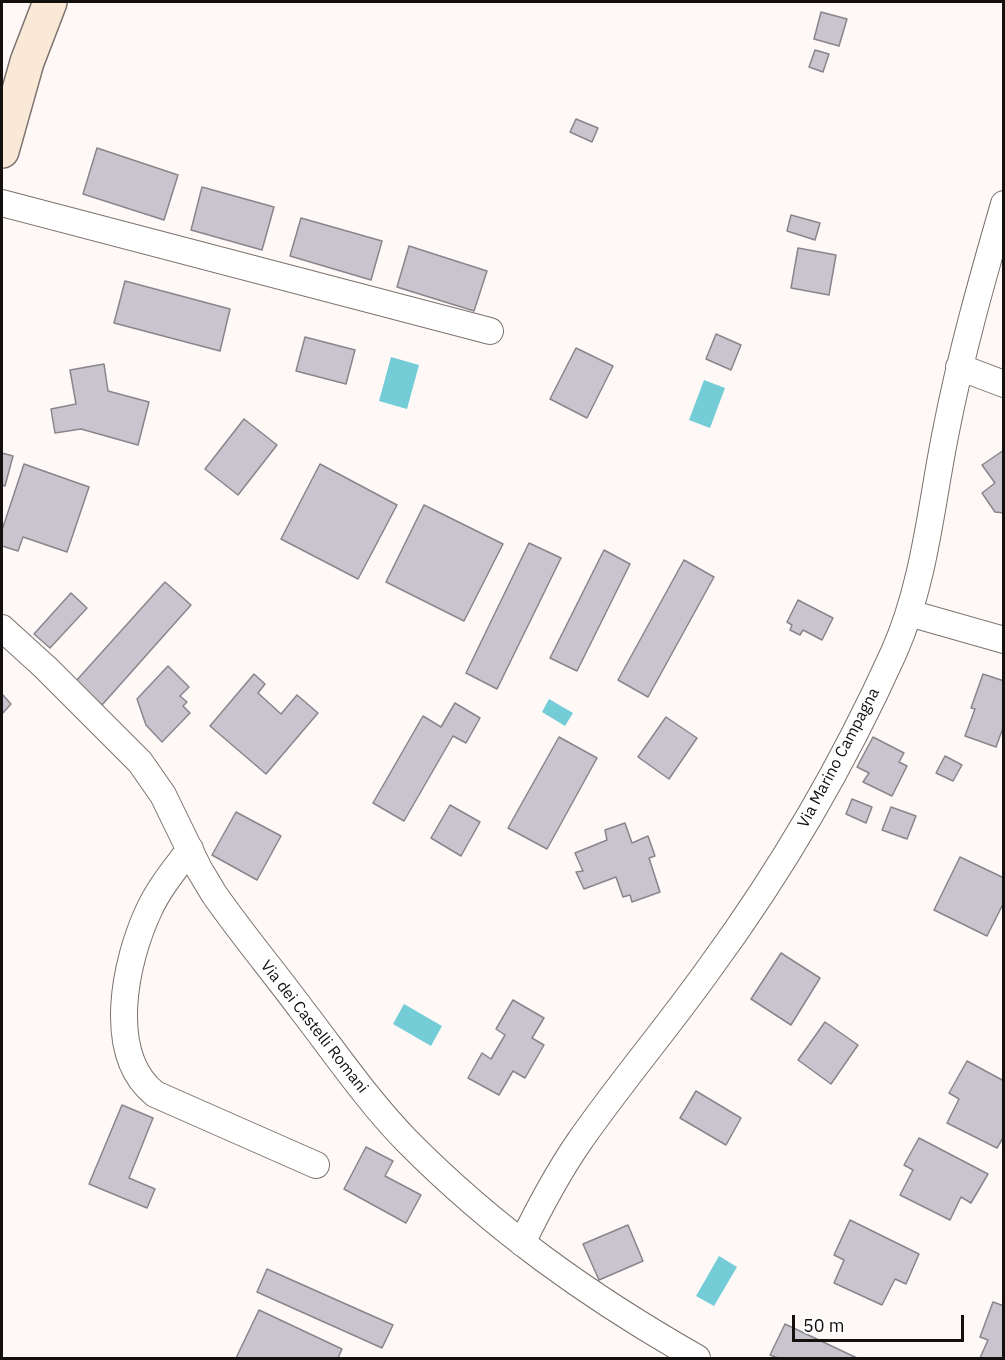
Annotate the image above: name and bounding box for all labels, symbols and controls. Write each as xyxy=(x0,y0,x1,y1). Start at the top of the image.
street label: Via Marino Campagna xyxy=(794,685,884,831)
street label: Via dei Castelli Romani xyxy=(256,957,372,1097)
scale bar xyxy=(795,1303,968,1341)
text: 50 m xyxy=(803,1314,845,1337)

